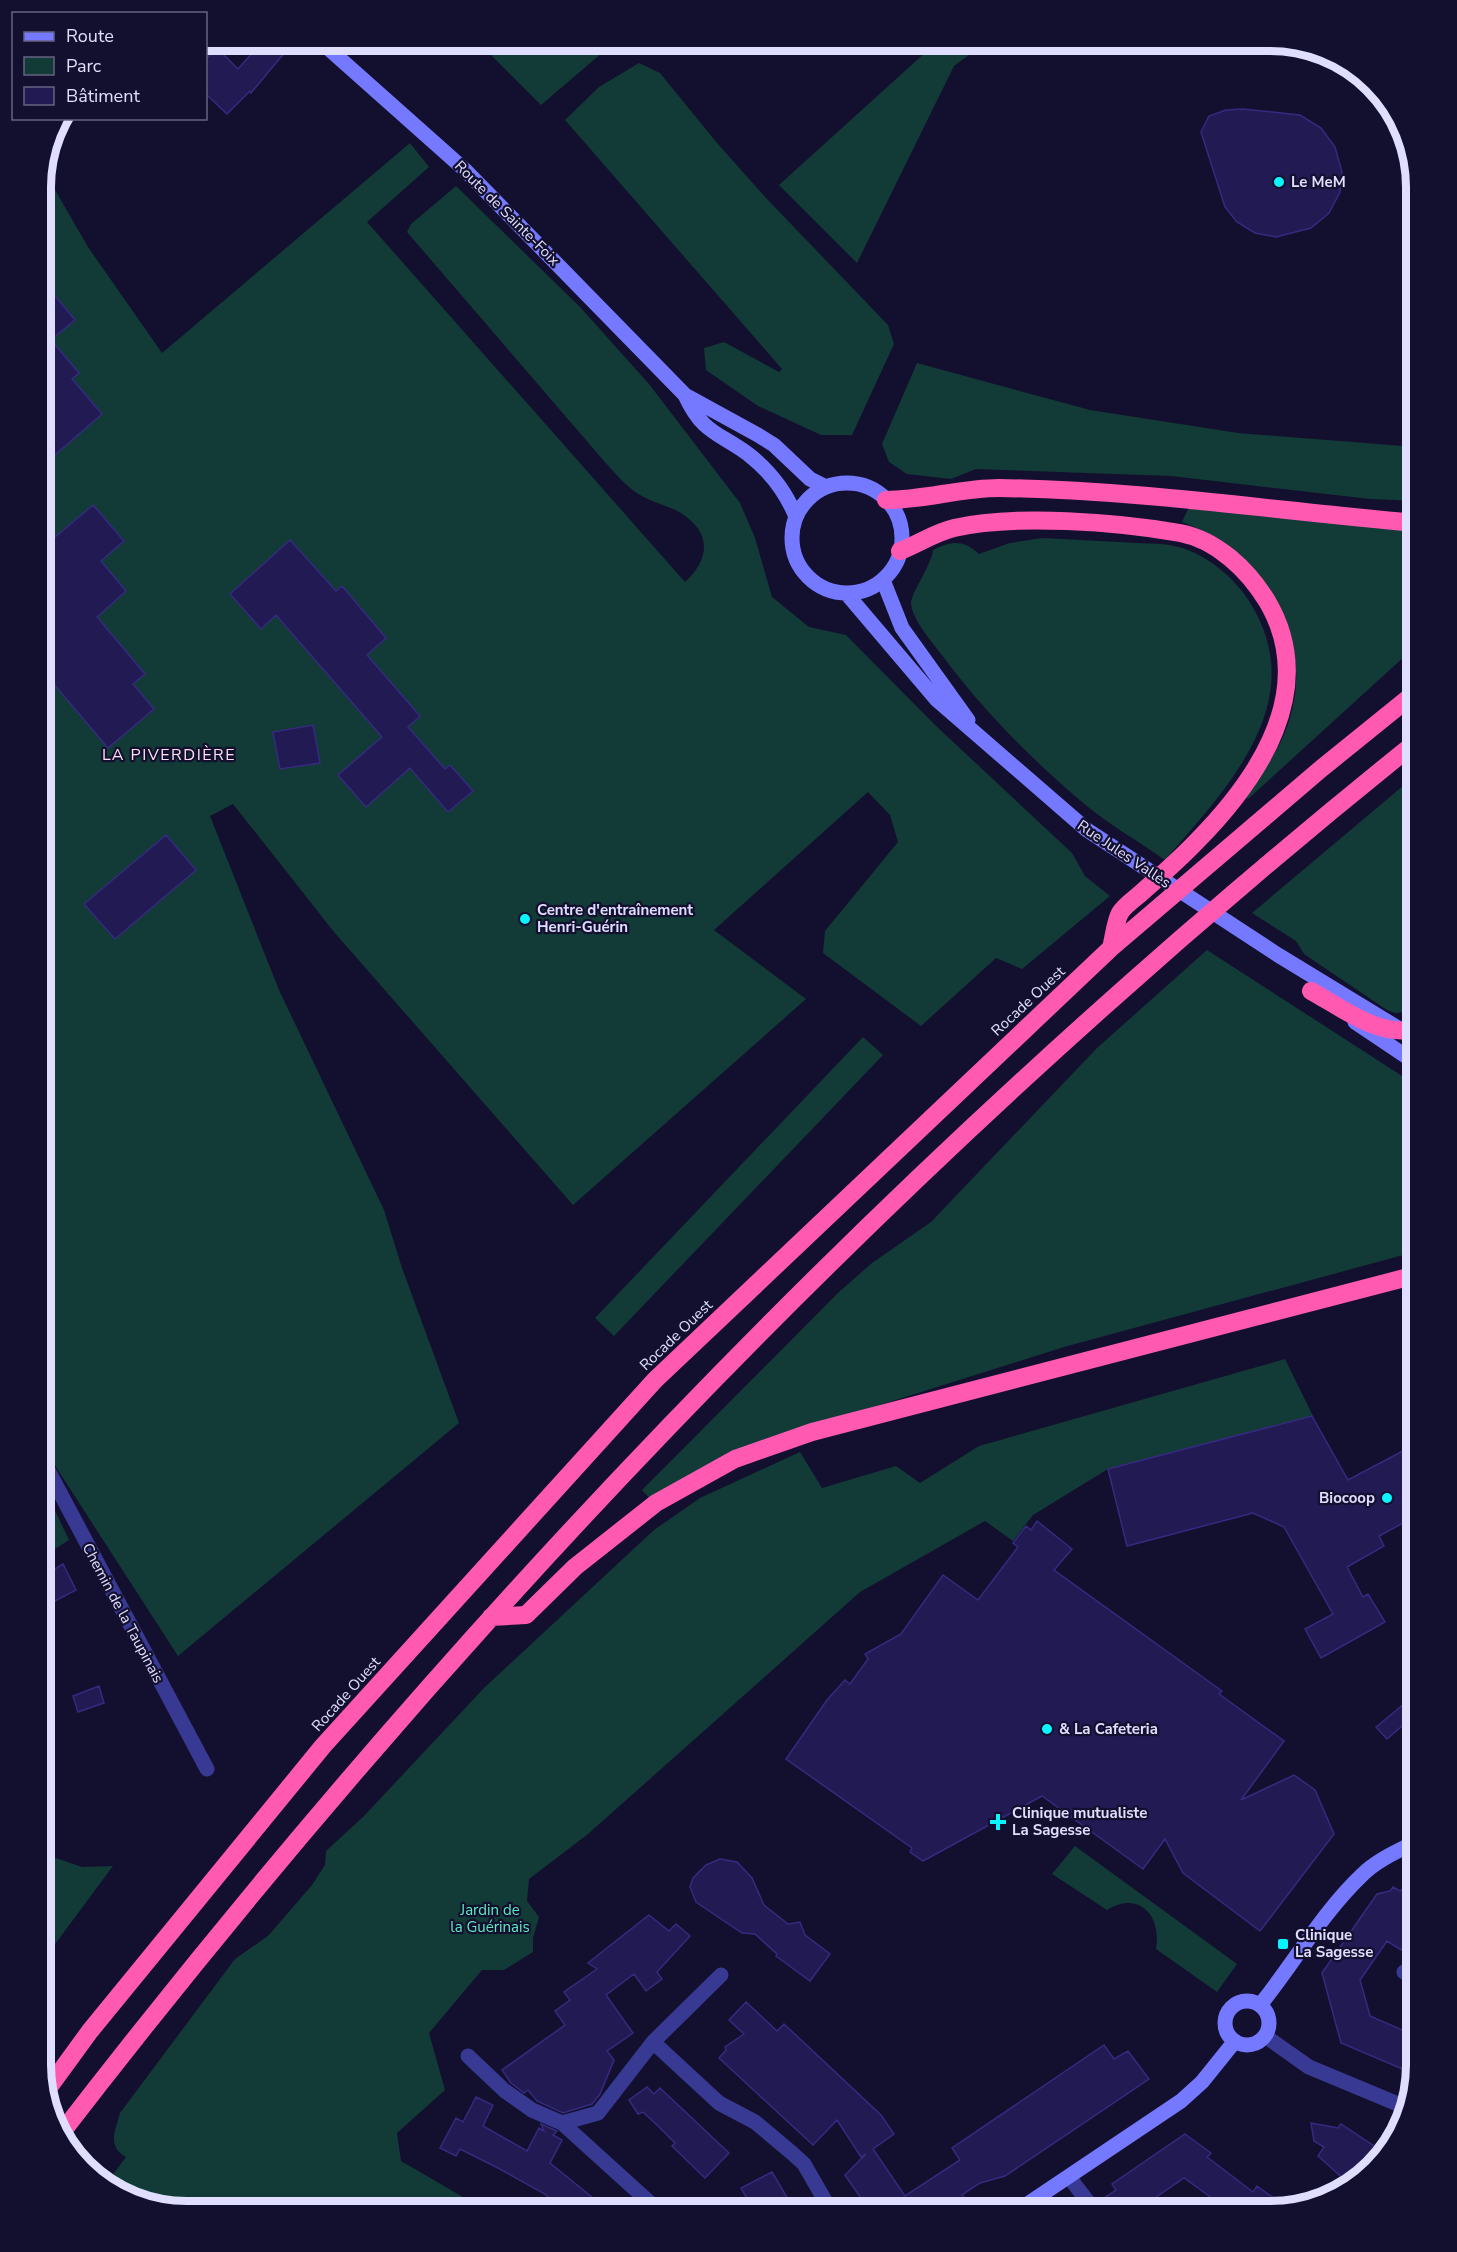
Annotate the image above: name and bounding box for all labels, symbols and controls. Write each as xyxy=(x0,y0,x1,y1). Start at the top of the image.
legend xyxy=(12,12,207,120)
text: Route xyxy=(66,24,114,48)
text: Parc xyxy=(66,54,101,78)
text: Bâtiment xyxy=(66,84,140,108)
street label: Route de Sainte-Foix xyxy=(450,156,564,270)
place label: Le MeM xyxy=(1291,172,1346,192)
marker: Le MeM xyxy=(1272,175,1286,189)
district label: LA PIVERDIÈRE xyxy=(102,744,236,766)
street label: Rue Jules Vallès xyxy=(1073,815,1175,893)
place label: Centre d'entraînement Henri-Guérin xyxy=(537,900,693,937)
marker: Centre d'entraînement Henri-Guérin xyxy=(518,912,532,926)
street label: Rocade Ouest xyxy=(987,961,1070,1040)
street label: Rocade Ouest xyxy=(635,1295,717,1375)
place label: Biocoop xyxy=(1319,1488,1375,1508)
marker: Biocoop xyxy=(1380,1491,1394,1505)
street label: Chemin de la Taupinais xyxy=(78,1540,168,1686)
street label: Rocade Ouest xyxy=(307,1652,385,1736)
place label: & La Cafeteria xyxy=(1059,1719,1158,1739)
marker: & La Cafeteria xyxy=(1040,1722,1054,1736)
place label: Clinique mutualiste La Sagesse xyxy=(1012,1803,1147,1840)
marker: Clinique mutualiste La Sagesse xyxy=(989,1813,1007,1831)
park label: Jardin de la Guérinais xyxy=(450,1900,530,1937)
place label: Clinique La Sagesse xyxy=(1295,1925,1373,1962)
marker: Clinique La Sagesse xyxy=(1276,1937,1290,1951)

